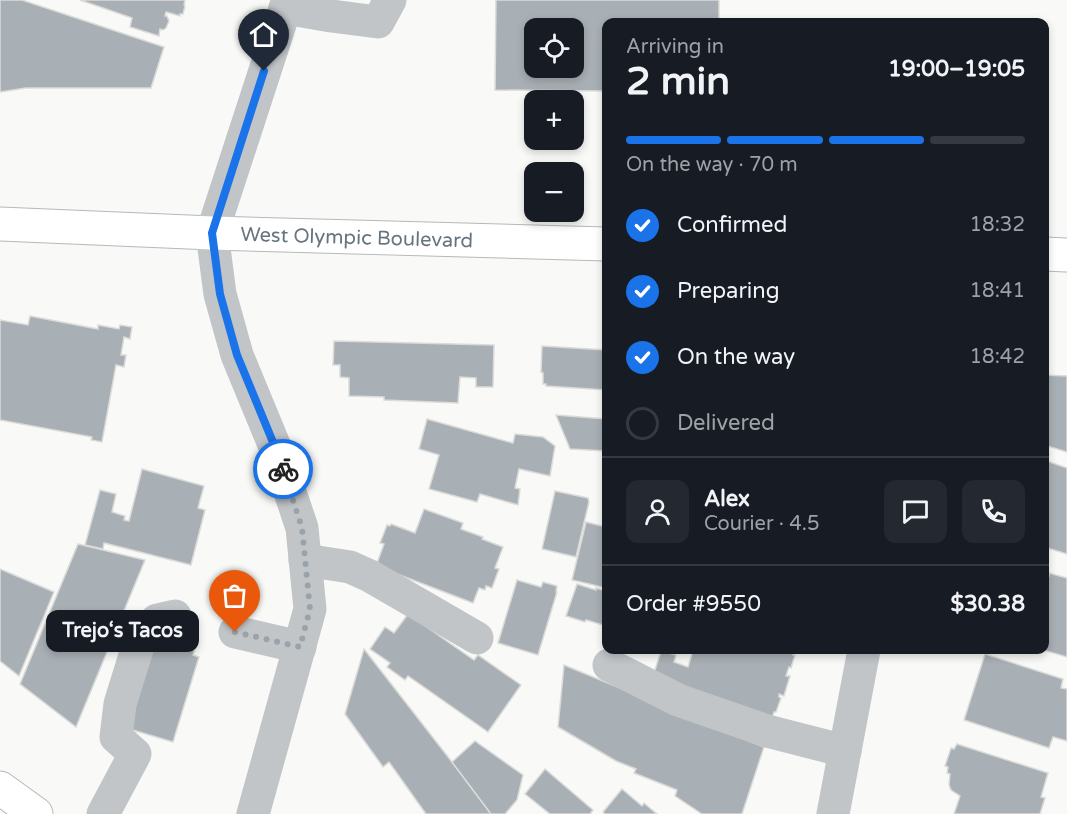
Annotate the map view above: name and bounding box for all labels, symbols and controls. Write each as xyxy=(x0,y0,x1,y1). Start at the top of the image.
pin xyxy=(238,9,289,71)
icon: home xyxy=(247,18,280,51)
map controls xyxy=(524,18,584,222)
button: locate xyxy=(524,18,584,78)
text: Arriving in xyxy=(626,35,724,59)
text: 19:00–19:05 xyxy=(888,56,1025,82)
text: 2 min xyxy=(626,58,730,105)
button: + xyxy=(524,90,584,150)
text: On the way · 70 m xyxy=(626,153,798,177)
button: − xyxy=(524,162,584,222)
icon: check xyxy=(626,209,659,242)
text: Confirmed xyxy=(677,212,787,238)
text: 18:32 xyxy=(970,213,1025,237)
street label: West Olympic Boulevard xyxy=(240,223,473,253)
icon: check xyxy=(626,275,659,308)
text: Preparing xyxy=(677,278,780,304)
text: 18:41 xyxy=(970,279,1025,303)
icon: check xyxy=(626,341,659,374)
text: On the way xyxy=(677,344,795,370)
text: 18:42 xyxy=(970,345,1025,369)
text: Delivered xyxy=(677,410,775,436)
courier xyxy=(253,439,313,499)
icon: bike xyxy=(267,453,300,486)
button: person xyxy=(626,480,689,543)
button: chat xyxy=(884,480,947,543)
button: phone xyxy=(962,480,1025,543)
text: Alex xyxy=(704,486,750,512)
text: Courier · 4.5 xyxy=(704,512,819,536)
pin xyxy=(209,570,260,632)
icon: bag xyxy=(218,579,251,612)
text: Order #9550 xyxy=(626,591,761,617)
text: $30.38 xyxy=(950,591,1025,617)
callout: Trejo‘s Tacos xyxy=(46,611,199,653)
text: Trejo‘s Tacos xyxy=(62,619,183,643)

